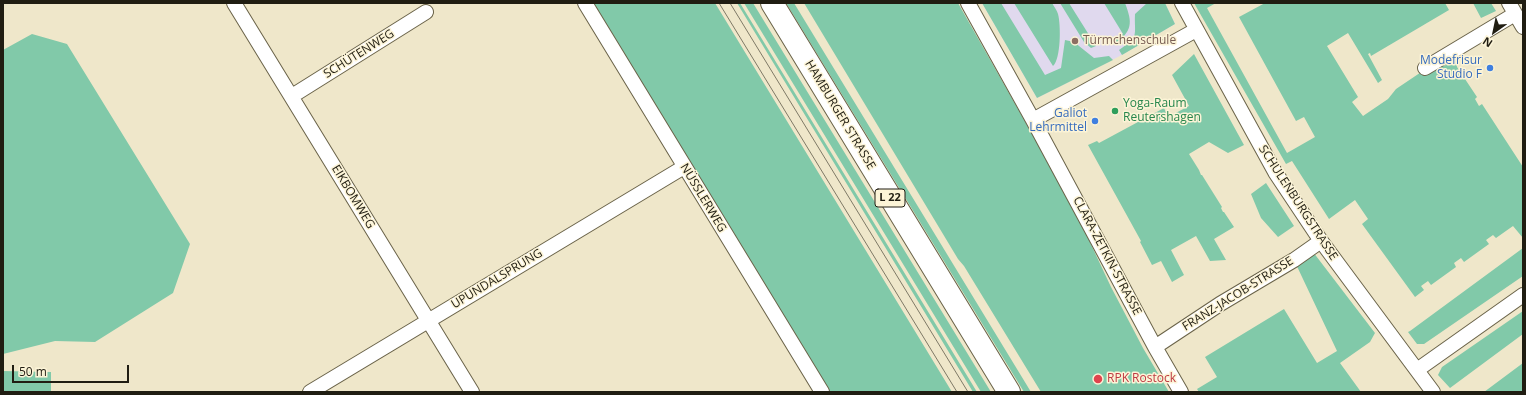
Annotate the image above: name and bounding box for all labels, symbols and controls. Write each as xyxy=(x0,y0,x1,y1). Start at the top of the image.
north arrow xyxy=(1474,12,1514,52)
street label: SCHÜTENWEG xyxy=(321,27,397,81)
place label: Türmchenschule xyxy=(1083,34,1176,48)
text: N xyxy=(1479,34,1495,51)
marker: Türmchenschule xyxy=(1070,36,1080,46)
place label: Modefrisur Studio F xyxy=(1420,54,1482,82)
street label: HAMBURGER STRASSE xyxy=(802,58,878,172)
marker: Modefrisur Studio F xyxy=(1485,63,1495,73)
place label: Yoga-Raum Reutershagen xyxy=(1123,97,1201,125)
marker: Yoga-Raum Reutershagen xyxy=(1110,106,1120,116)
place label: Galiot Lehrmittel xyxy=(1029,107,1087,135)
marker: Galiot Lehrmittel xyxy=(1090,116,1100,126)
street label: SCHULENBURGSTRASSE xyxy=(1255,143,1341,263)
street label: NÜSSLERWEG xyxy=(677,161,729,235)
street label: EIKBOMWEG xyxy=(328,163,378,231)
road number: L 22 xyxy=(875,189,905,207)
street label: CLARA-ZETKIN-STRASSE xyxy=(1070,194,1144,318)
street label: UPUNDALSPRUNG xyxy=(449,246,545,312)
street label: FRANZ-JACOB-STRASSE xyxy=(1180,254,1296,334)
scale bar xyxy=(14,357,131,383)
text: 50 m xyxy=(19,363,47,380)
place label: RPK Rostock xyxy=(1107,372,1176,386)
marker: RPK Rostock xyxy=(1092,373,1104,385)

